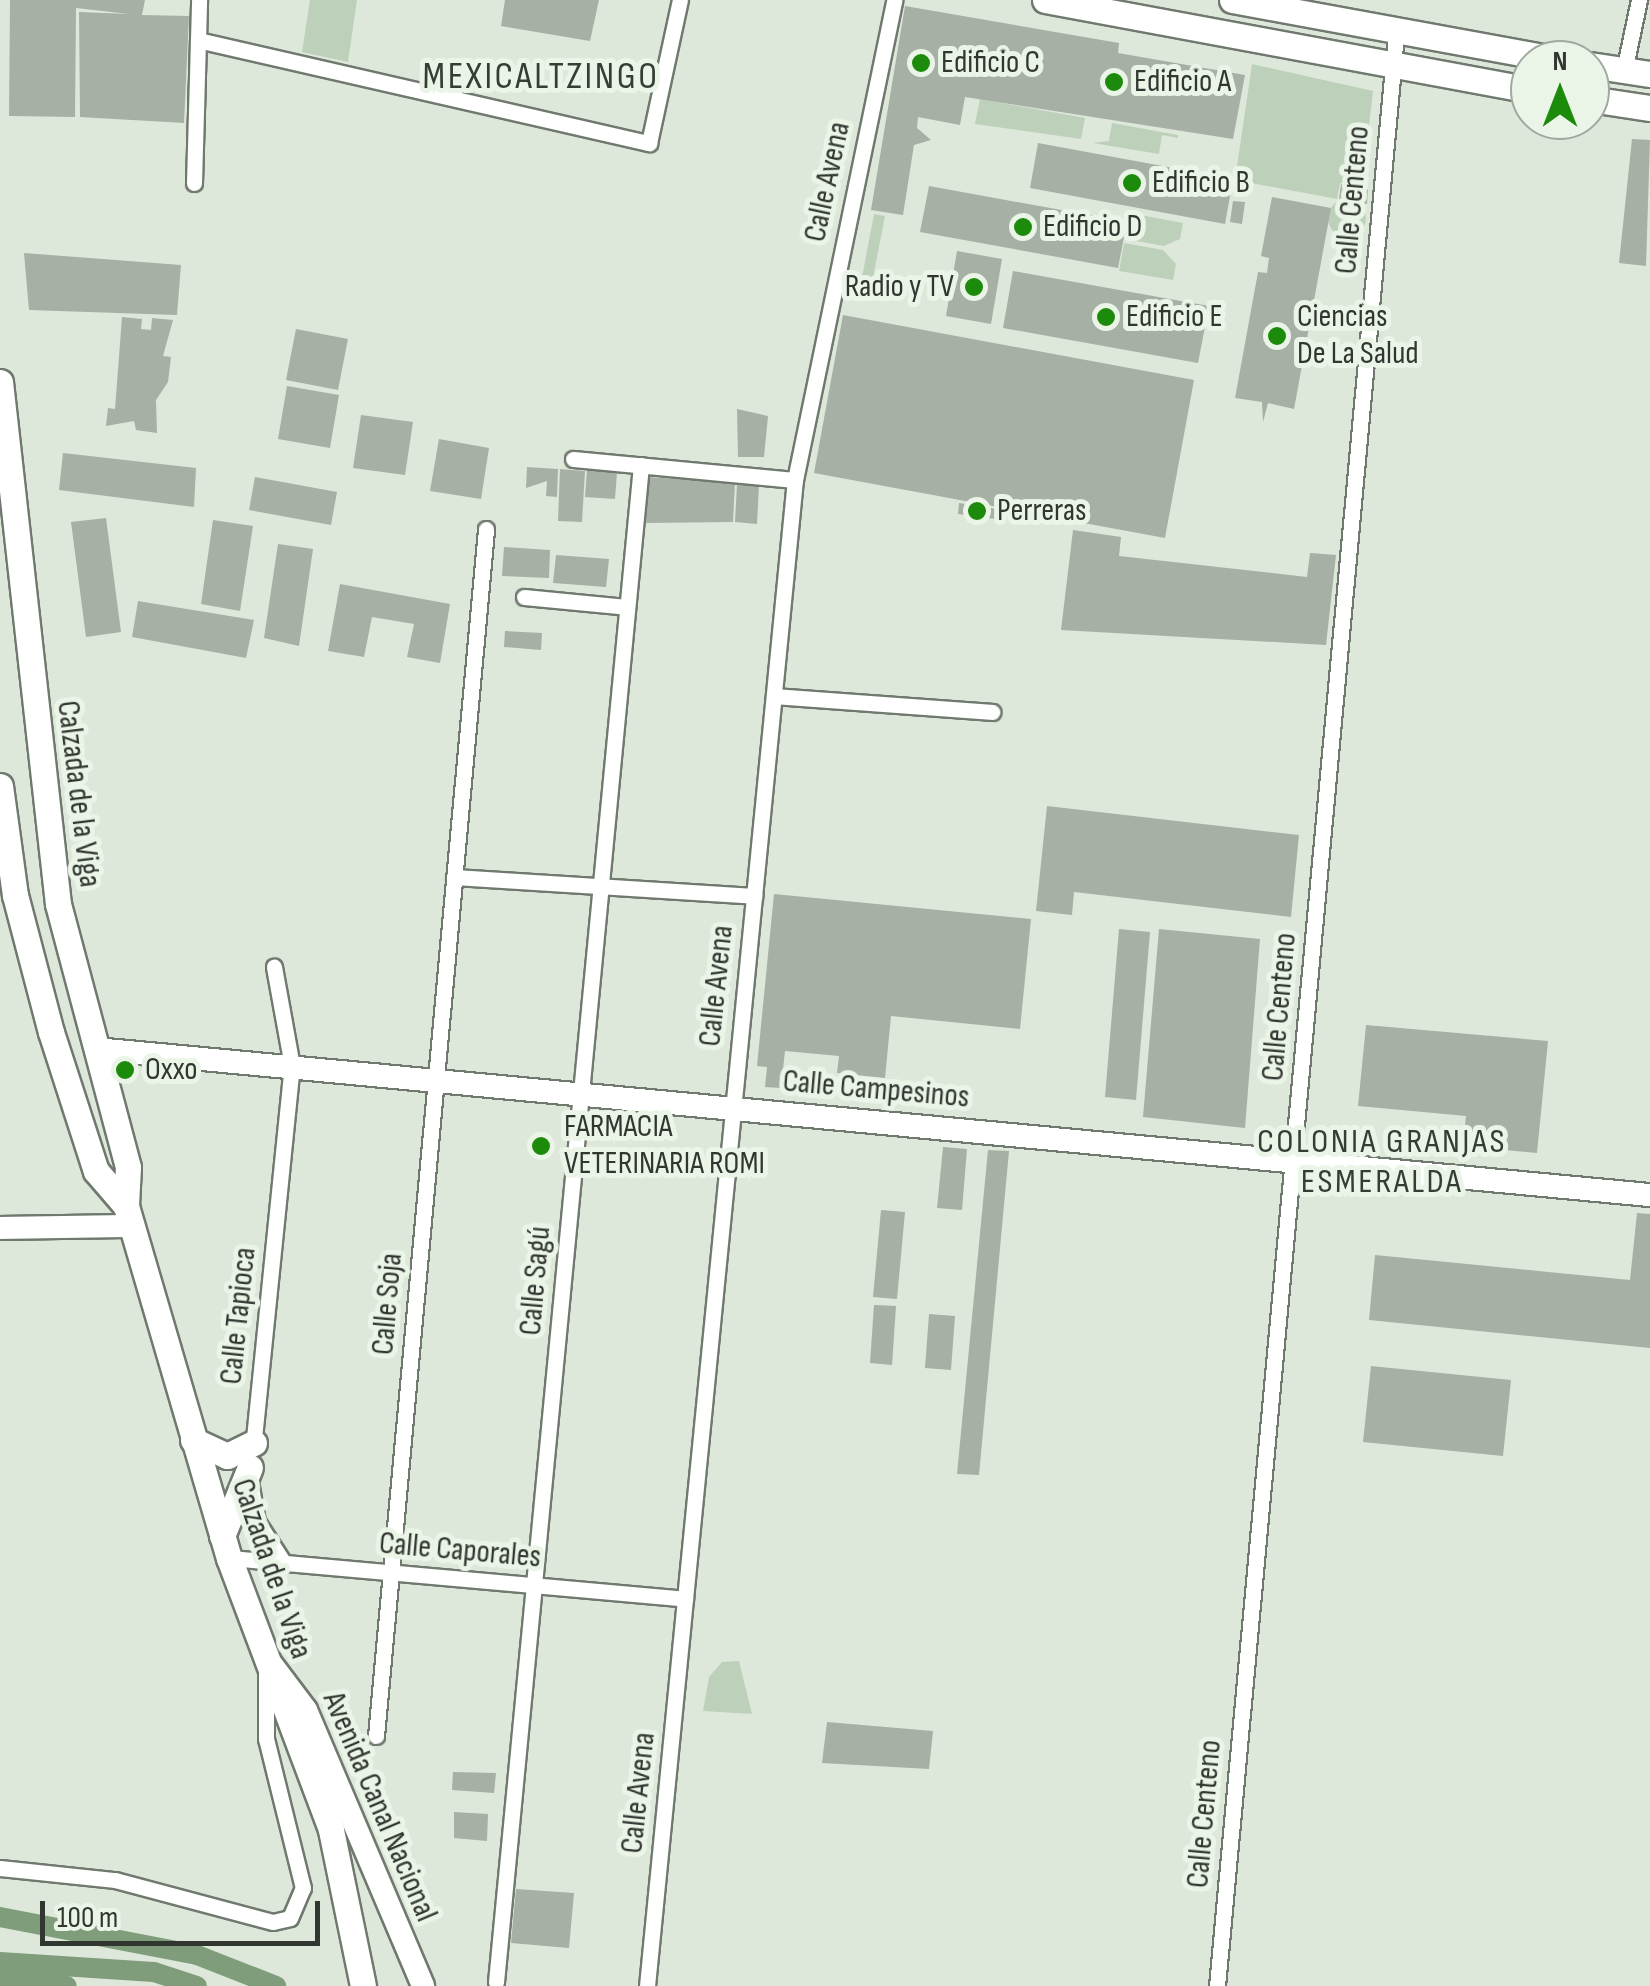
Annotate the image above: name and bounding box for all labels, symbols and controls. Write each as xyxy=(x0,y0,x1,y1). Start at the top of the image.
north arrow xyxy=(1510,40,1610,140)
place label: Edificio C xyxy=(941,44,1040,82)
text: N xyxy=(1553,45,1567,78)
marker: Edificio C xyxy=(910,52,932,74)
district label: MEXICALTZINGO xyxy=(423,54,659,100)
place label: Edificio A xyxy=(1134,63,1231,101)
marker: Edificio A xyxy=(1103,71,1125,93)
street label: Calle Avena xyxy=(797,119,859,245)
street label: Calle Centeno xyxy=(1327,124,1379,276)
place label: Edificio B xyxy=(1152,164,1250,202)
marker: Edificio B xyxy=(1121,172,1143,194)
place label: Edificio D xyxy=(1043,208,1142,246)
marker: Edificio D xyxy=(1012,216,1034,238)
place label: Radio y TV xyxy=(845,268,954,306)
marker: Radio y TV xyxy=(963,276,985,298)
place label: Edificio E xyxy=(1126,298,1223,336)
place label: Ciencias De La Salud xyxy=(1297,299,1419,374)
marker: Edificio E xyxy=(1095,306,1117,328)
marker: Ciencias De La Salud xyxy=(1266,325,1288,347)
place label: Perreras xyxy=(997,492,1087,530)
marker: Perreras xyxy=(966,500,988,522)
street label: Calzada de la Viga xyxy=(48,699,108,889)
street label: Calle Avena xyxy=(692,924,742,1048)
street label: Calle Centeno xyxy=(1254,931,1306,1083)
place label: Oxxo xyxy=(145,1051,198,1089)
marker: Oxxo xyxy=(114,1059,136,1081)
street label: Calle Campesinos xyxy=(781,1063,971,1117)
place label: FARMACIA VETERINARIA ROMI xyxy=(564,1109,765,1184)
district label: COLONIA GRANJAS ESMERALDA xyxy=(1257,1121,1507,1203)
marker: FARMACIA VETERINARIA ROMI xyxy=(528,1133,554,1159)
street label: Calle Sagú xyxy=(512,1225,560,1337)
street label: Calle Tapioca xyxy=(213,1246,265,1386)
street label: Calle Soja xyxy=(364,1251,412,1357)
street label: Calzada de la Viga xyxy=(222,1474,320,1664)
street label: Calle Caporales xyxy=(377,1525,543,1577)
street label: Avenida Canal Nacional xyxy=(313,1686,445,1928)
street label: Calle Avena xyxy=(614,1731,664,1855)
street label: Calle Centeno xyxy=(1179,1738,1231,1890)
scale bar xyxy=(45,1881,325,1943)
text: 100 m xyxy=(57,1900,118,1936)

